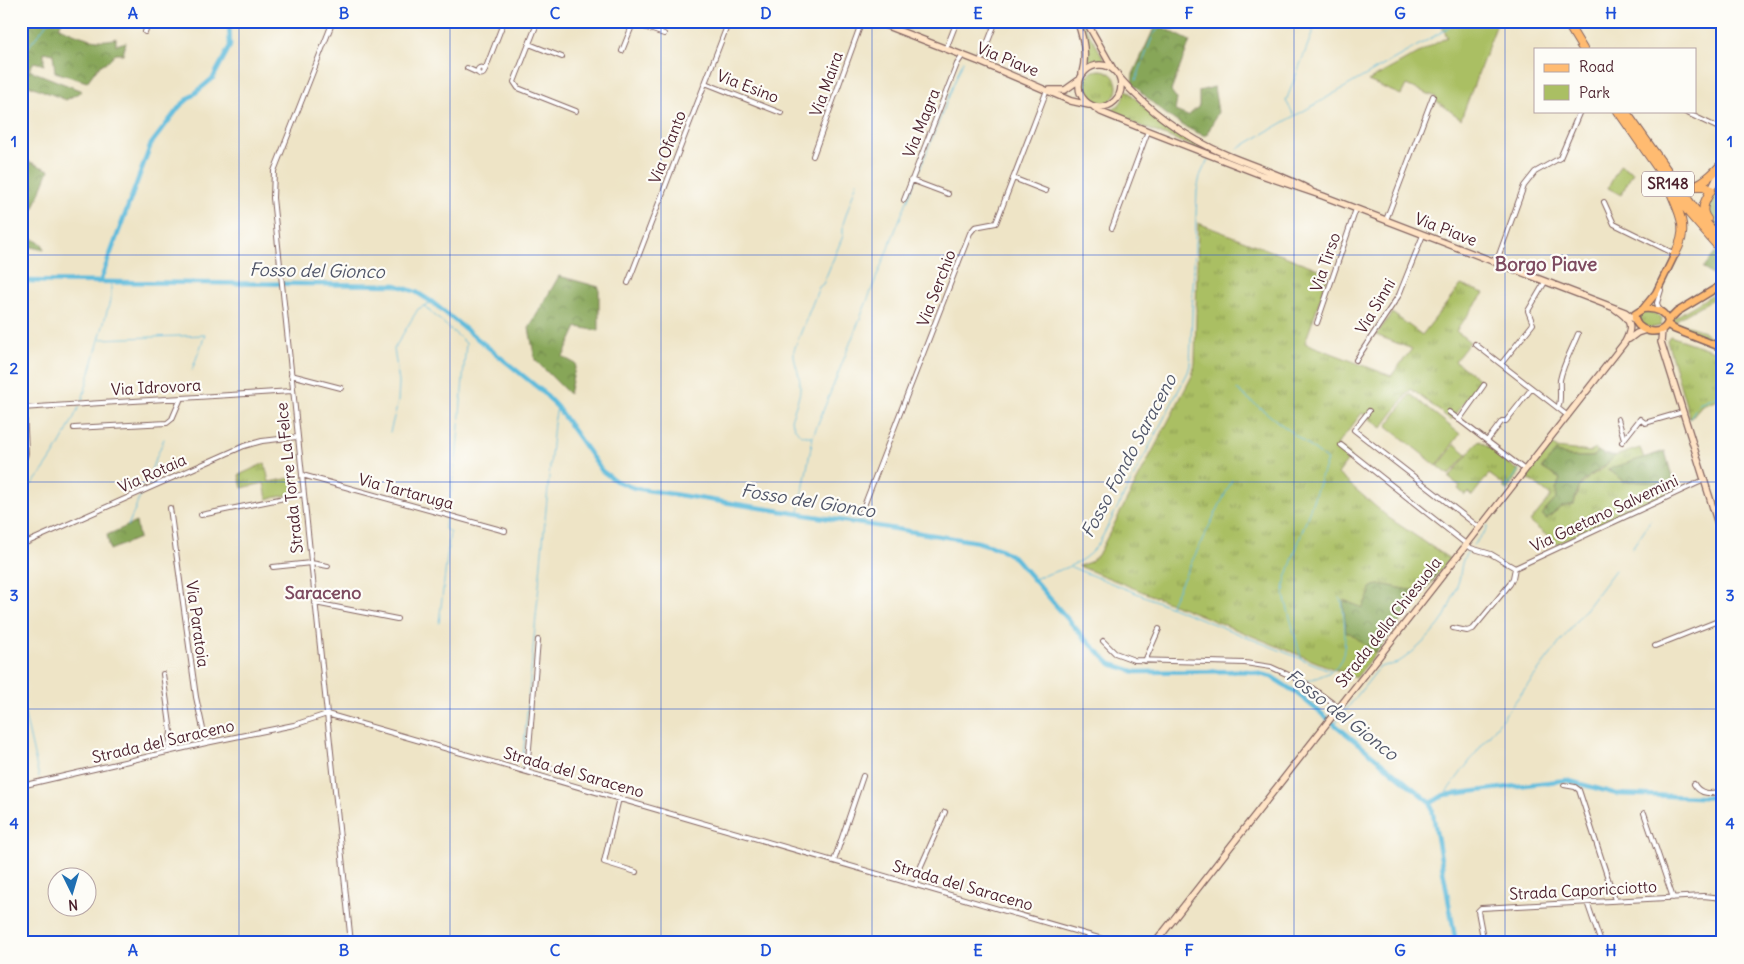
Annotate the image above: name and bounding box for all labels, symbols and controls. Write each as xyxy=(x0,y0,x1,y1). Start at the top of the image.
text: A xyxy=(128,3,138,23)
text: B xyxy=(339,3,350,23)
text: C xyxy=(550,3,561,23)
text: D xyxy=(760,3,772,23)
text: E xyxy=(973,3,983,23)
text: F xyxy=(1184,3,1194,23)
text: G xyxy=(1394,3,1406,23)
text: H xyxy=(1605,3,1617,23)
street label: Via Piave xyxy=(974,38,1042,80)
legend xyxy=(1534,48,1696,112)
street label: Via Maira xyxy=(805,49,847,119)
text: Road xyxy=(1579,57,1614,76)
street label: Via Esino xyxy=(714,65,782,107)
text: Park xyxy=(1579,83,1610,102)
street label: Via Magra xyxy=(898,85,944,161)
street label: Via Ofanto xyxy=(644,108,690,186)
text: 1 xyxy=(11,131,17,151)
text: 1 xyxy=(1727,131,1733,151)
road number: SR148 xyxy=(1642,172,1694,196)
street label: Via Piave xyxy=(1412,208,1480,250)
street label: Via Tirso xyxy=(1306,230,1344,294)
street label: Via Serchio xyxy=(912,247,960,329)
district label: Borgo Piave xyxy=(1495,252,1597,276)
water label: Fosso del Gionco xyxy=(249,258,386,283)
street label: Via Sinni xyxy=(1351,275,1399,337)
text: 2 xyxy=(10,358,19,378)
text: 2 xyxy=(1726,358,1735,378)
water label: Fosso Fondo Saraceno xyxy=(1076,369,1182,541)
street label: Via Idrovora xyxy=(110,375,202,399)
street label: Strada Torre La Felce xyxy=(271,402,307,554)
street label: Via Rotaia xyxy=(115,449,189,497)
street label: Via Tartaruga xyxy=(356,469,456,513)
street label: Via Gaetano Salvemini xyxy=(1527,470,1681,556)
water label: Fosso del Gionco xyxy=(739,479,878,523)
street label: Strada della Chiesuola xyxy=(1331,553,1445,691)
street label: Via Paratoia xyxy=(182,579,214,669)
district label: Saraceno xyxy=(285,581,361,604)
text: 3 xyxy=(9,585,19,605)
text: 3 xyxy=(1725,585,1735,605)
water label: Fosso del Gionco xyxy=(1282,664,1403,766)
street label: Strada del Saraceno xyxy=(90,715,236,767)
street label: Strada del Saraceno xyxy=(501,742,647,802)
text: 4 xyxy=(9,813,19,833)
text: 4 xyxy=(1725,813,1735,833)
street label: Strada del Saraceno xyxy=(890,855,1036,915)
north arrow xyxy=(48,866,98,916)
street label: Strada Caporicciotto xyxy=(1509,876,1657,904)
text: N xyxy=(68,896,79,914)
text: A xyxy=(128,940,138,960)
text: B xyxy=(339,940,350,960)
text: C xyxy=(550,940,561,960)
text: D xyxy=(760,940,772,960)
text: E xyxy=(973,940,983,960)
text: F xyxy=(1184,940,1194,960)
text: G xyxy=(1394,940,1406,960)
text: H xyxy=(1605,940,1617,960)

